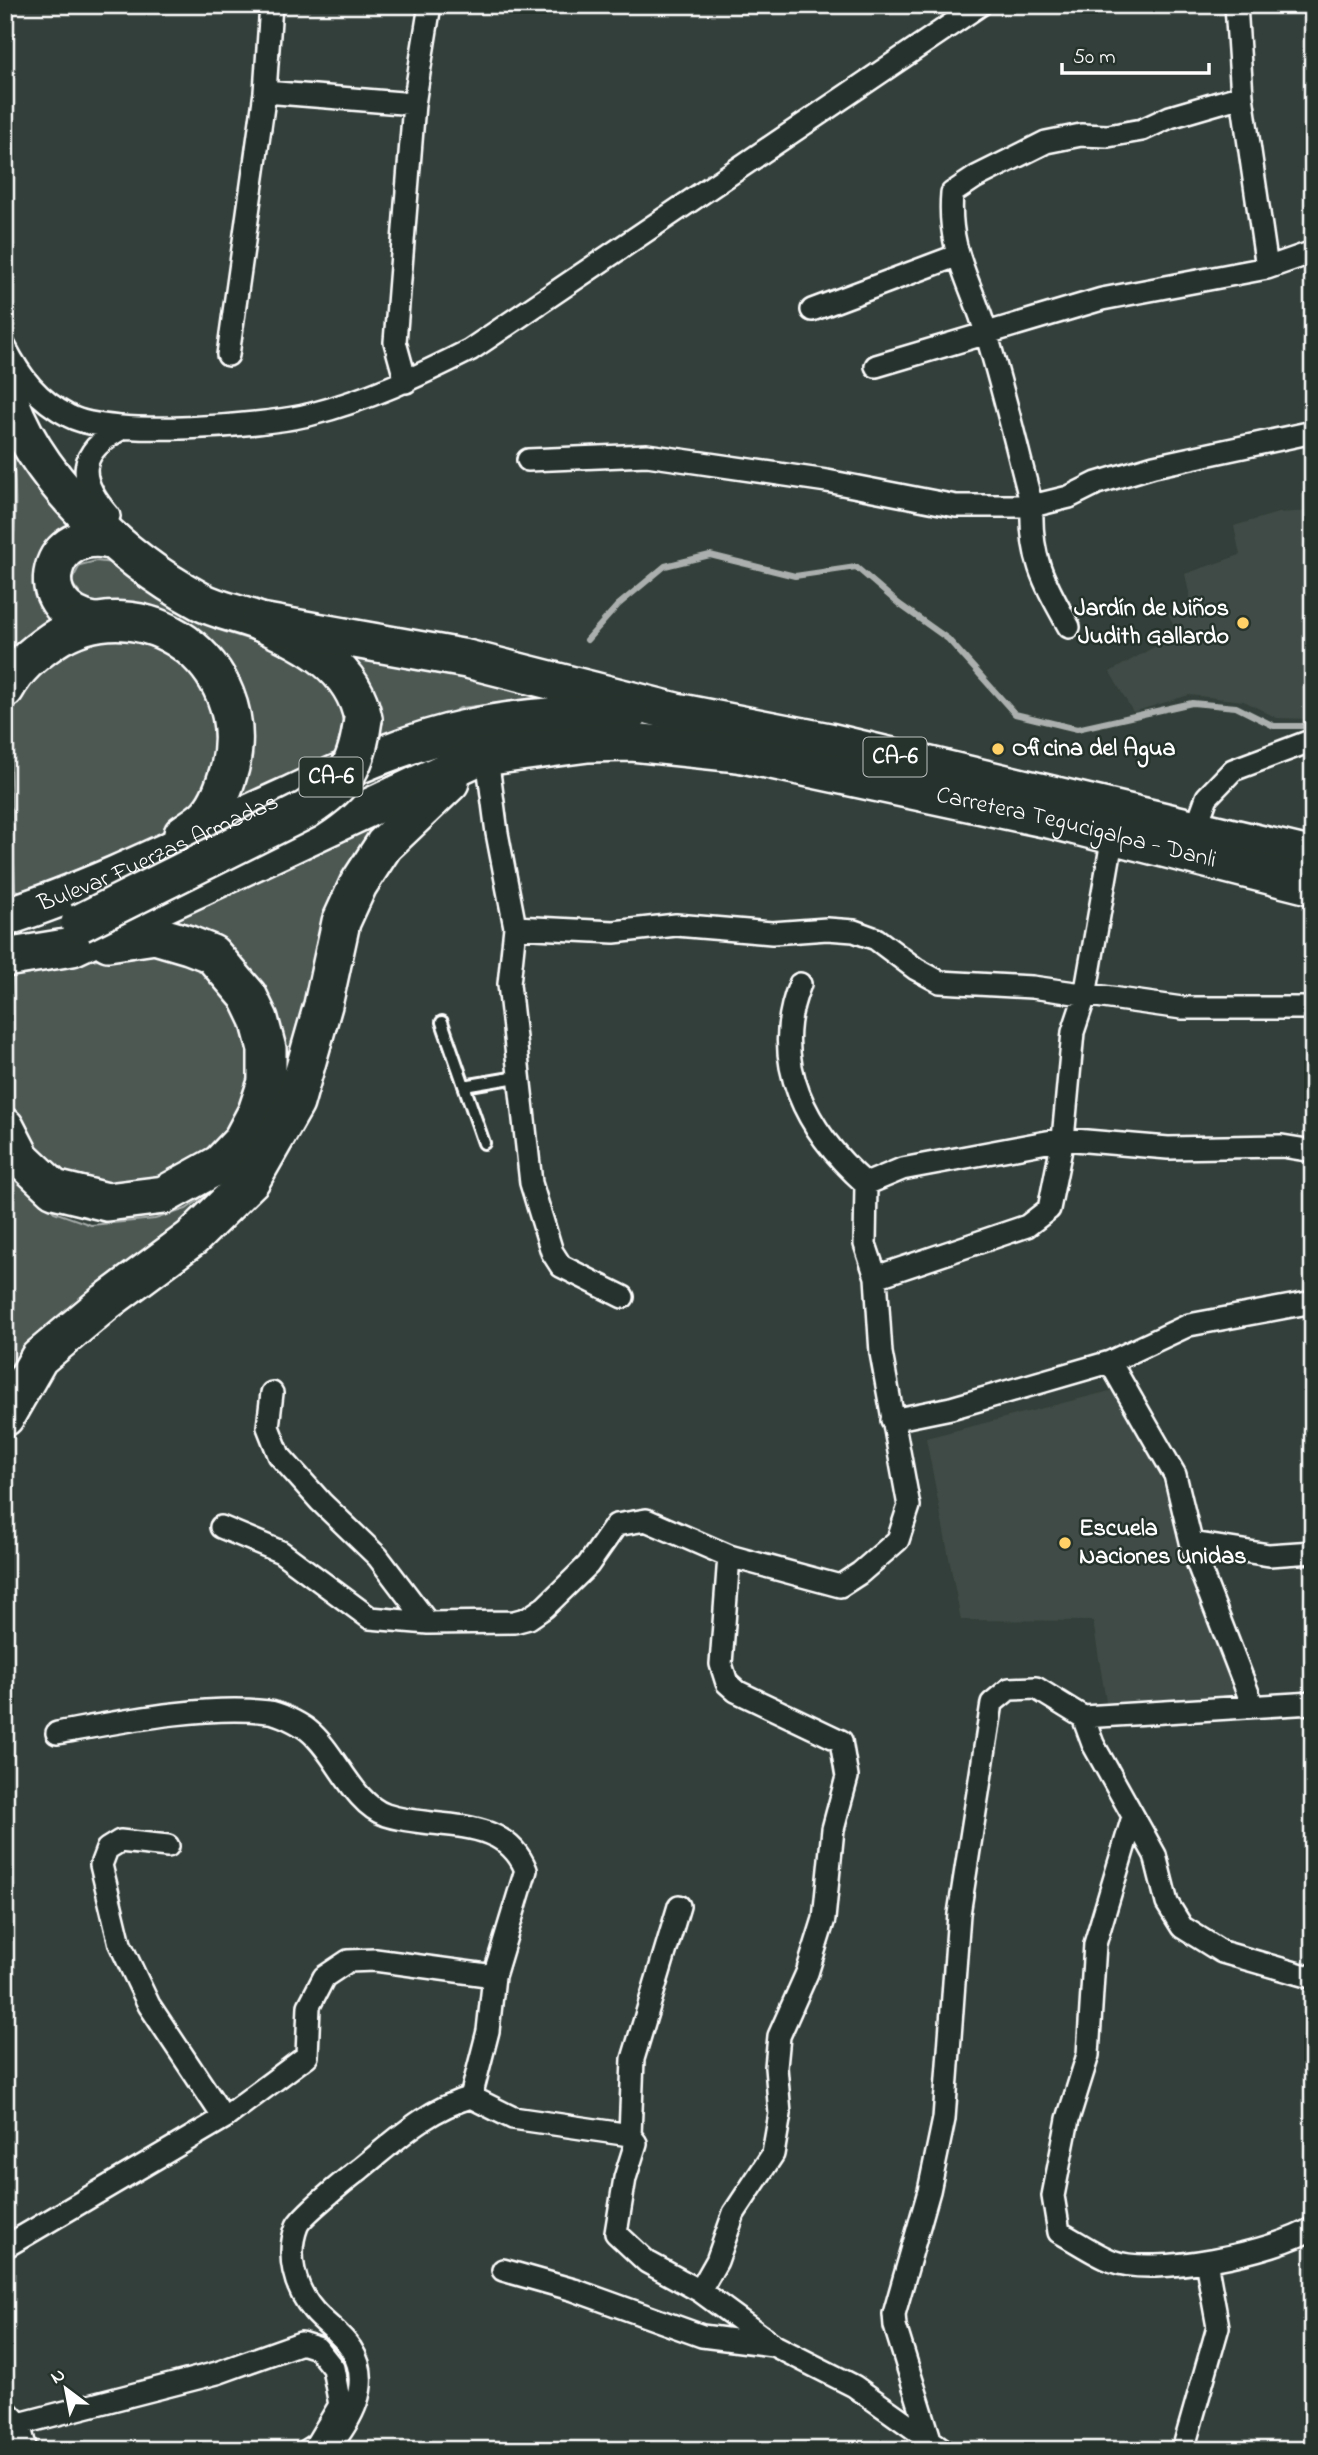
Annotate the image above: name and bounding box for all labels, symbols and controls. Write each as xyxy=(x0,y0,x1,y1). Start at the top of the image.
scale bar xyxy=(1062,32,1210,76)
text: 50 m xyxy=(1073,43,1116,73)
place label: Jardín de Niños Judith Gallardo xyxy=(1074,592,1229,655)
marker: Jardín de Niños Judith Gallardo xyxy=(1235,615,1251,631)
place label: Oficina del Agua xyxy=(1012,732,1176,768)
road number: CA-6 xyxy=(864,737,926,776)
marker: Oficina del Agua xyxy=(990,741,1006,757)
road number: CA-6 xyxy=(300,758,362,796)
street label: Carretera Tegucigalpa - Danli xyxy=(933,778,1220,878)
street label: Bulevar Fuerzas Armadas xyxy=(32,785,284,922)
place label: Escuela Naciones Unidas xyxy=(1079,1512,1246,1575)
marker: Escuela Naciones Unidas xyxy=(1057,1535,1073,1551)
north arrow xyxy=(32,2354,102,2424)
text: N xyxy=(46,2362,71,2392)

